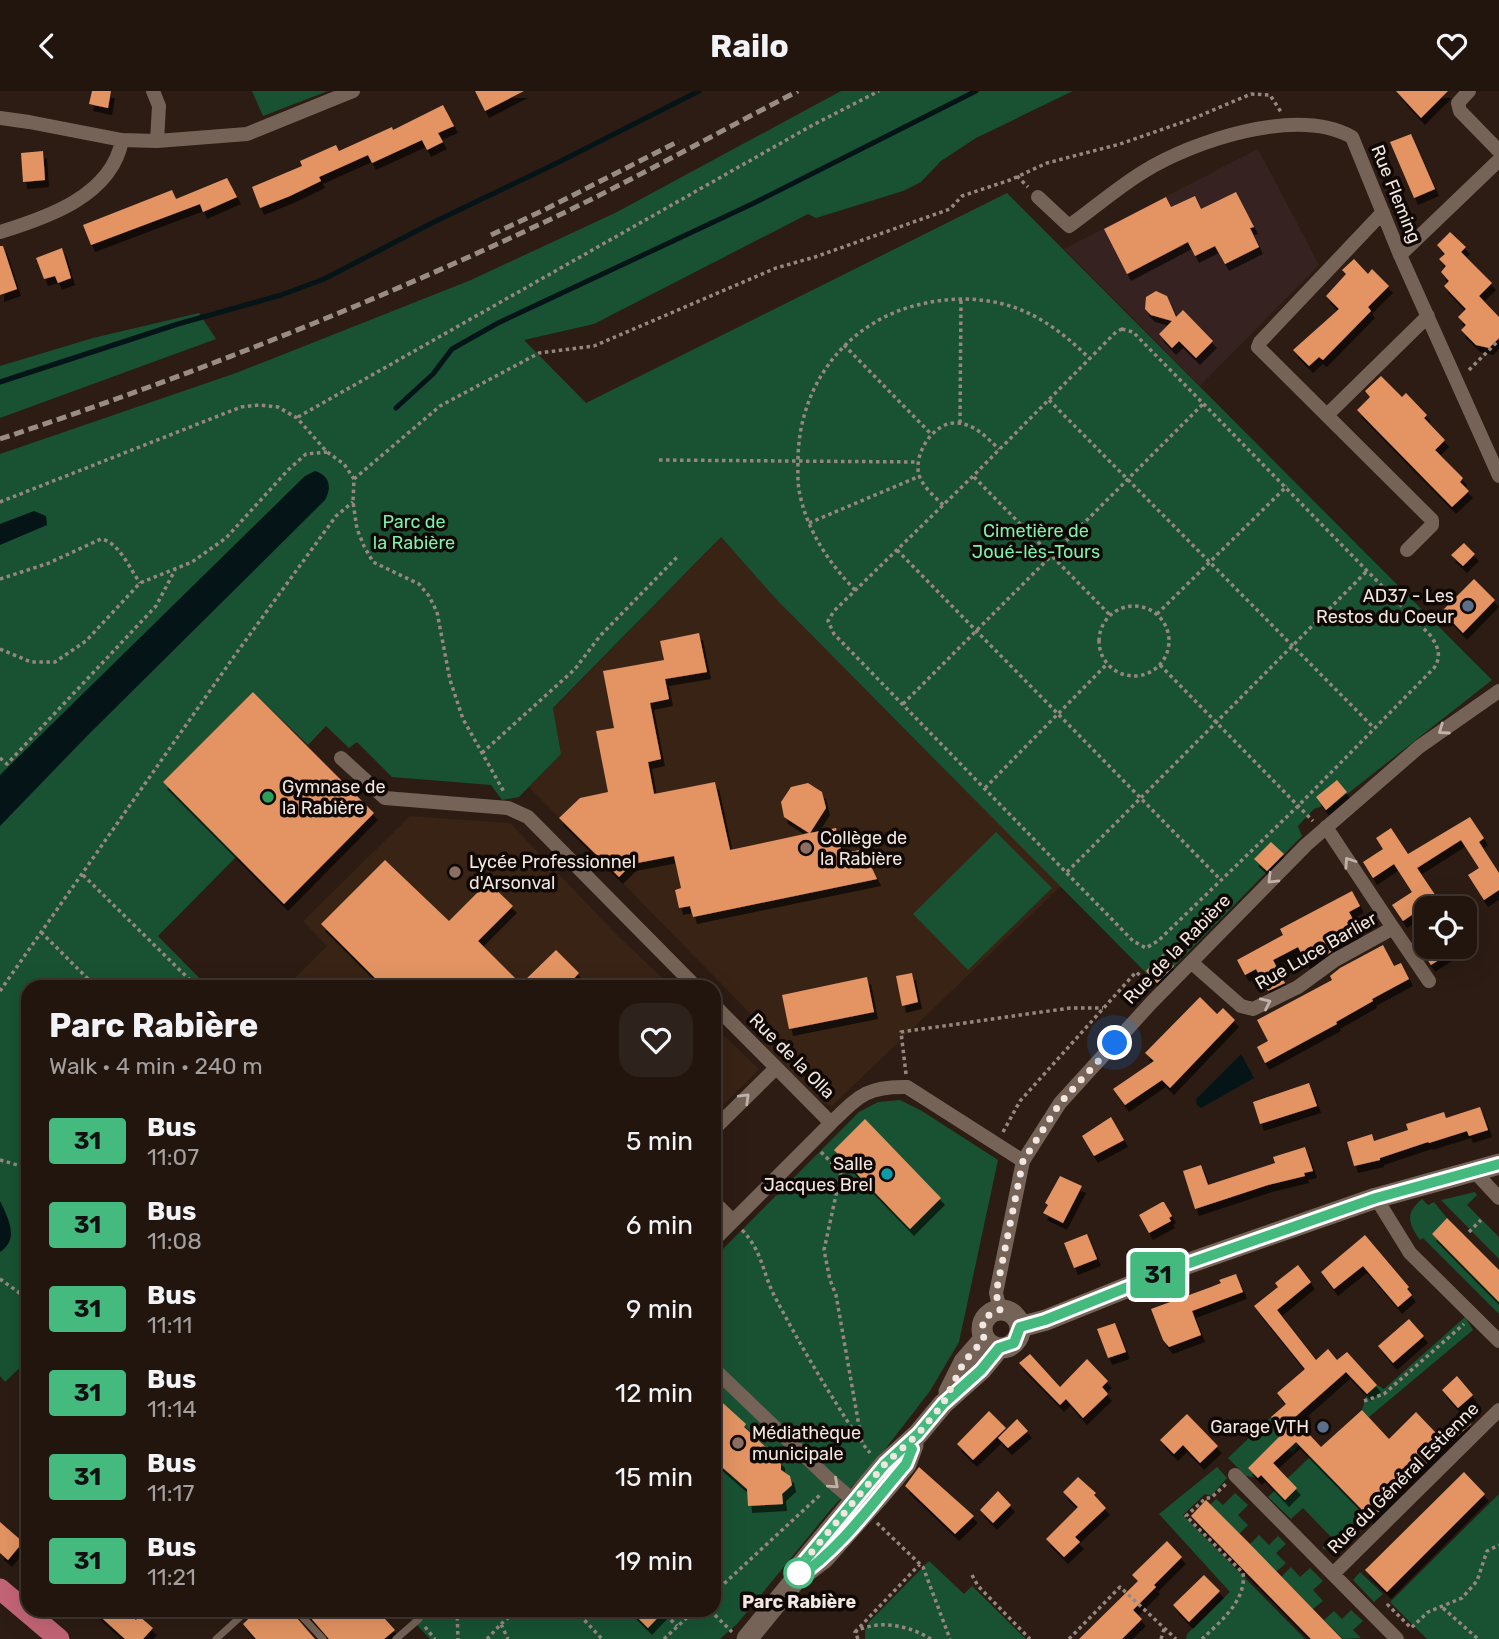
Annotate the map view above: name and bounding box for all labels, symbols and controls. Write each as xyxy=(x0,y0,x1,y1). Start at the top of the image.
icon: back xyxy=(28,27,66,65)
text: Railo xyxy=(710,27,789,65)
icon: heart xyxy=(1433,27,1471,65)
street label: Rue Fleming xyxy=(1366,142,1426,246)
park label: Parc de la Rabière xyxy=(373,511,455,554)
park label: Cimetière de Joué-lès-Tours xyxy=(972,520,1100,563)
place label: AD37 - Les Restos du Coeur xyxy=(1316,585,1454,628)
marker: AD37 - Les Restos du Coeur xyxy=(1460,598,1476,614)
one-way arrow xyxy=(1438,722,1451,735)
place label: Gymnase de la Rabière xyxy=(282,776,386,819)
marker: Gymnase de la Rabière xyxy=(260,789,276,805)
place label: Collège de la Rabière xyxy=(820,827,907,870)
marker: Collège de la Rabière xyxy=(798,840,814,856)
place label: Lycée Professionnel d'Arsonval xyxy=(469,851,636,894)
one-way arrow xyxy=(1345,857,1357,870)
marker: Lycée Professionnel d'Arsonval xyxy=(447,864,463,880)
one-way arrow xyxy=(1267,870,1280,883)
street label: Rue de la Rabière xyxy=(1119,889,1235,1009)
map controls xyxy=(1414,896,1477,959)
button: locate xyxy=(1414,896,1477,959)
street label: Rue Luce Barlier xyxy=(1251,907,1381,995)
one-way arrow xyxy=(1259,997,1271,1011)
button: heart xyxy=(619,1003,693,1077)
text: Parc Rabière xyxy=(49,1006,258,1045)
street label: Rue de la Olla xyxy=(745,1009,839,1103)
your location xyxy=(1097,1025,1132,1060)
text: Walk · 4 min · 240 m xyxy=(49,1052,263,1080)
one-way arrow xyxy=(737,1094,750,1107)
text: Bus xyxy=(147,1112,196,1143)
text: 5 min xyxy=(626,1126,693,1157)
text: 31 xyxy=(74,1127,101,1155)
text: 11:07 xyxy=(147,1143,199,1171)
place label: Salle Jacques Brel xyxy=(763,1153,873,1196)
marker: Salle Jacques Brel xyxy=(879,1166,895,1182)
text: Bus xyxy=(147,1196,196,1227)
text: 6 min xyxy=(626,1210,693,1241)
text: 31 xyxy=(74,1211,101,1239)
text: 11:08 xyxy=(147,1227,202,1255)
line badge: 31 xyxy=(1126,1252,1190,1298)
text: 31 xyxy=(1144,1261,1172,1289)
text: Bus xyxy=(147,1280,196,1311)
text: 9 min xyxy=(626,1294,693,1325)
text: 31 xyxy=(74,1295,101,1323)
text: 11:11 xyxy=(147,1311,192,1339)
text: Bus xyxy=(147,1364,196,1395)
text: 12 min xyxy=(615,1378,693,1409)
text: 31 xyxy=(74,1379,101,1407)
text: 11:14 xyxy=(147,1395,197,1423)
street label: Rue du Général Estienne xyxy=(1323,1398,1483,1558)
place label: Garage VTH xyxy=(1210,1416,1309,1438)
marker: Garage VTH xyxy=(1315,1419,1331,1435)
place label: Médiathèque municipale xyxy=(752,1422,861,1465)
marker: Médiathèque municipale xyxy=(730,1435,746,1451)
text: Bus xyxy=(147,1448,196,1479)
text: 15 min xyxy=(615,1462,693,1493)
text: 31 xyxy=(74,1463,101,1491)
one-way arrow xyxy=(826,1475,839,1488)
text: 11:17 xyxy=(147,1479,194,1507)
text: Bus xyxy=(147,1532,196,1563)
text: 19 min xyxy=(615,1546,693,1577)
text: 31 xyxy=(74,1547,101,1575)
marker: Parc Rabière xyxy=(784,1558,814,1588)
text: 11:21 xyxy=(147,1563,196,1591)
place label: Parc Rabière xyxy=(742,1591,856,1613)

